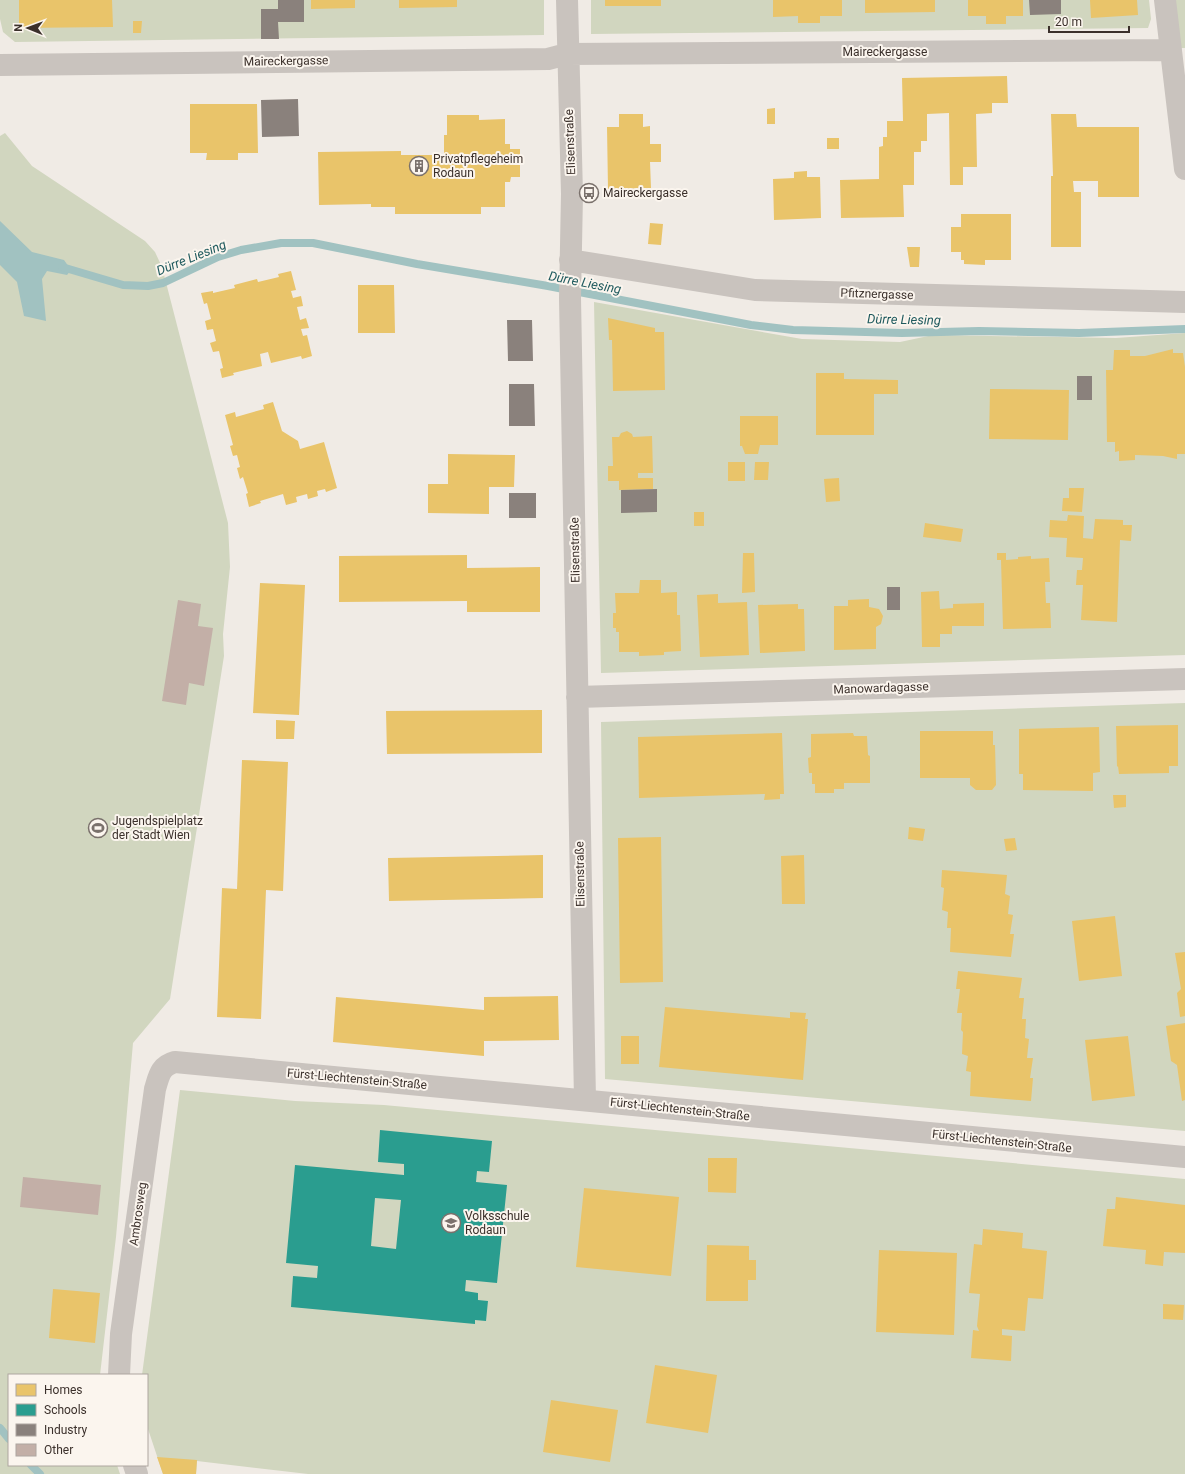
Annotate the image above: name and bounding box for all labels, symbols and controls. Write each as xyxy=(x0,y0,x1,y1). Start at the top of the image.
north arrow xyxy=(8,8,48,48)
scale bar xyxy=(1049,8,1129,34)
text: 20 m xyxy=(1055,15,1082,29)
text: N xyxy=(12,24,25,32)
street label: Maireckergasse xyxy=(843,45,927,59)
street label: Maireckergasse xyxy=(243,53,329,69)
street label: Elisenstraße xyxy=(562,109,578,175)
place label: Privatpflegeheim Rodaun xyxy=(433,152,523,180)
building icon: Privatpflegeheim Rodaun xyxy=(408,155,430,177)
bus stop icon: Maireckergasse xyxy=(578,182,600,204)
place label: Maireckergasse xyxy=(603,186,688,200)
water label: Dürre Liesing xyxy=(154,237,228,278)
water label: Dürre Liesing xyxy=(547,268,623,297)
street label: Pfitznergasse xyxy=(840,286,914,302)
water label: Dürre Liesing xyxy=(867,311,941,328)
street label: Elisenstraße xyxy=(567,517,583,583)
street label: Manowardagasse xyxy=(833,679,929,697)
place label: Jugendspielplatz der Stadt Wien xyxy=(112,814,203,842)
sports icon: Jugendspielplatz der Stadt Wien xyxy=(87,817,109,839)
street label: Elisenstraße xyxy=(572,841,588,907)
street label: Fürst-Liechtenstein-Straße xyxy=(286,1066,428,1092)
street label: Fürst-Liechtenstein-Straße xyxy=(609,1095,751,1123)
street label: Fürst-Liechtenstein-Straße xyxy=(931,1127,1073,1155)
street label: Ambrosweg xyxy=(127,1181,149,1247)
place label: Volksschule Rodaun xyxy=(465,1209,529,1237)
school or university icon: Volksschule Rodaun xyxy=(440,1212,462,1234)
legend xyxy=(8,1374,148,1466)
text: Homes xyxy=(44,1383,82,1397)
text: Schools xyxy=(44,1403,87,1417)
text: Industry xyxy=(44,1423,88,1437)
text: Other xyxy=(44,1443,73,1457)

